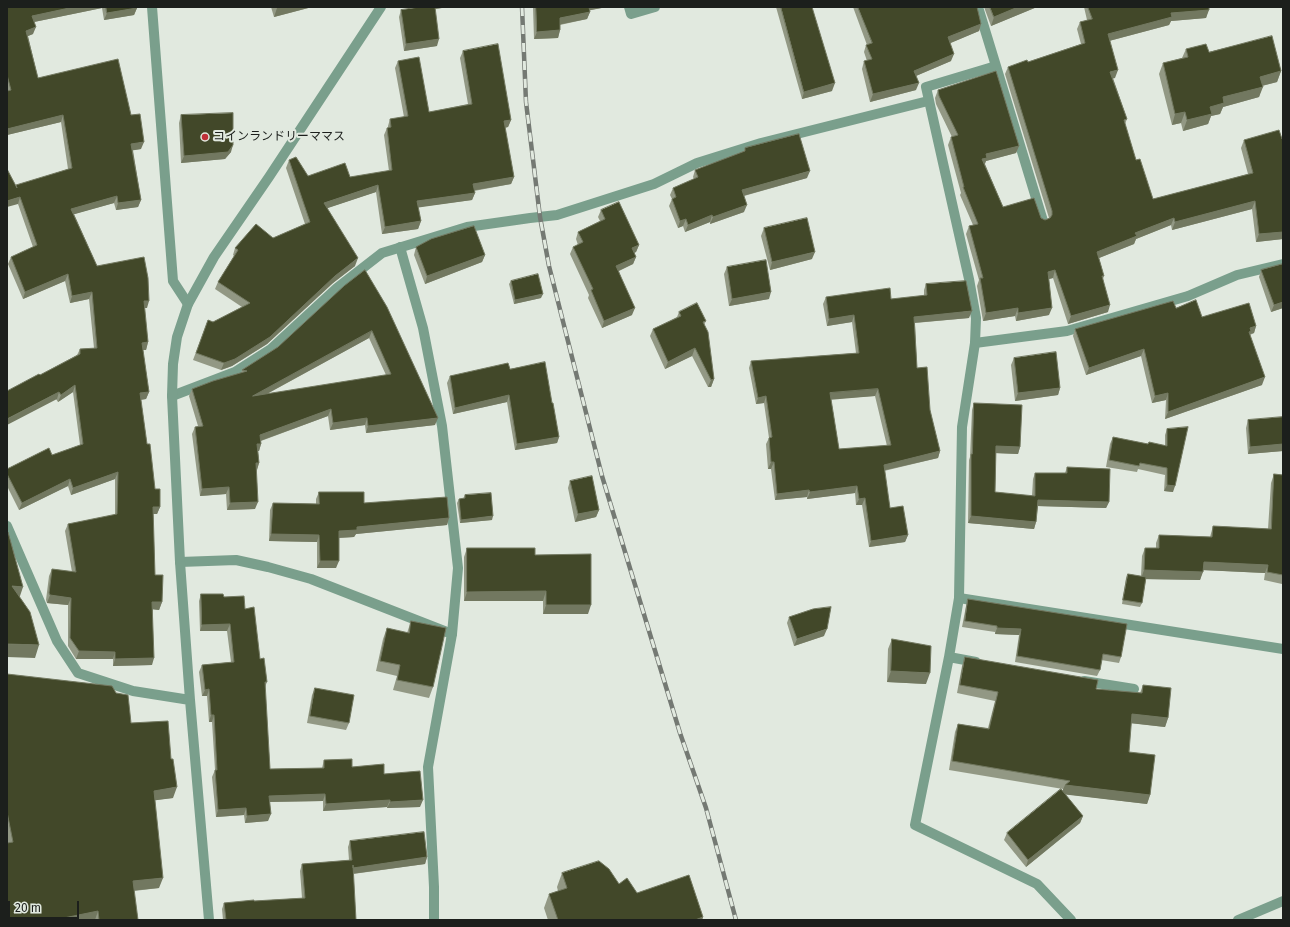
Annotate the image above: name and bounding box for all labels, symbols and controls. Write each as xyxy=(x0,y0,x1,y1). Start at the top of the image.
place label: コインランドリーママス xyxy=(213,130,345,144)
marker: コインランドリーママス xyxy=(200,132,210,142)
scale bar xyxy=(10,893,81,919)
text: 20 m xyxy=(15,901,41,915)

